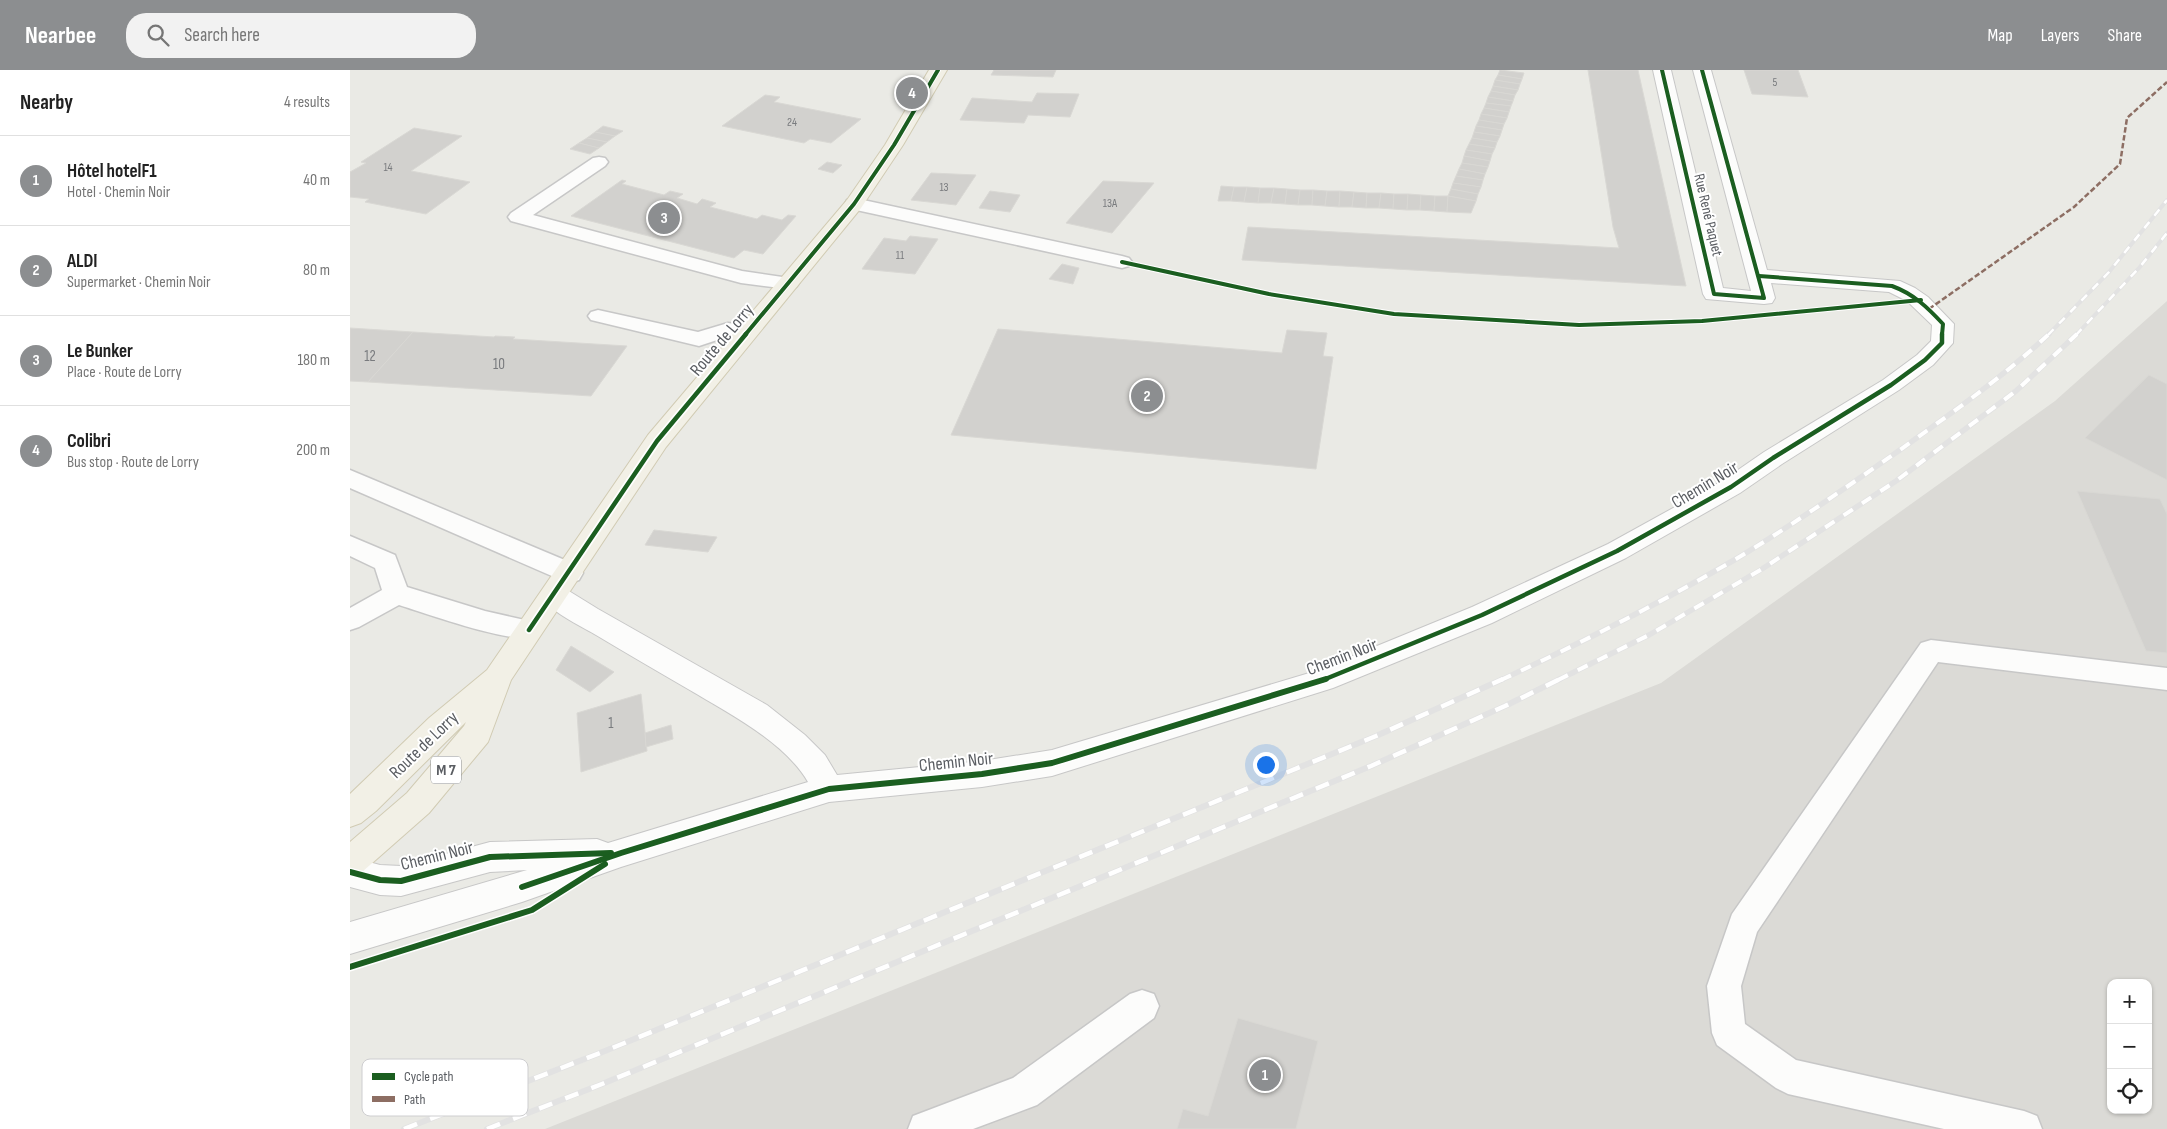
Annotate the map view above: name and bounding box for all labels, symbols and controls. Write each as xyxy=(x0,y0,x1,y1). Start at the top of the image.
search box xyxy=(126,13,476,58)
text: Nearbee xyxy=(25,21,96,50)
icon: search xyxy=(144,21,172,49)
text: Search here xyxy=(184,24,260,47)
text: Map xyxy=(1988,25,2013,46)
text: Layers xyxy=(2041,25,2080,46)
text: Share xyxy=(2108,25,2142,46)
pin: 4 xyxy=(896,74,928,112)
house number: 5 xyxy=(1773,75,1778,90)
text: Nearby xyxy=(20,90,73,115)
text: 4 results xyxy=(284,93,330,112)
house number: 24 xyxy=(787,115,797,130)
text: Hôtel hotelF1 xyxy=(67,160,157,183)
house number: 14 xyxy=(383,160,393,175)
text: 1 xyxy=(33,171,39,190)
text: 40 m xyxy=(303,171,330,190)
street label: Rue René Paquet xyxy=(1689,172,1727,259)
house number: 13 xyxy=(939,180,949,195)
text: Hotel · Chemin Noir xyxy=(67,183,170,202)
house number: 13A xyxy=(1103,196,1118,211)
pin: 3 xyxy=(648,199,680,237)
house number: 11 xyxy=(896,248,905,263)
text: ALDI xyxy=(67,250,98,273)
text: 2 xyxy=(32,261,40,280)
text: 80 m xyxy=(303,261,330,280)
text: Supermarket · Chemin Noir xyxy=(67,273,211,292)
street label: Route de Lorry xyxy=(686,300,758,380)
text: Le Bunker xyxy=(67,340,133,363)
house number: 12 xyxy=(364,347,376,366)
text: 3 xyxy=(32,351,40,370)
text: 180 m xyxy=(297,351,330,370)
house number: 10 xyxy=(493,355,505,374)
text: Place · Route de Lorry xyxy=(67,363,182,382)
pin: 2 xyxy=(1131,377,1163,415)
text: Colibri xyxy=(67,430,111,453)
text: 4 xyxy=(32,441,40,460)
text: 200 m xyxy=(296,441,330,460)
text: Bus stop · Route de Lorry xyxy=(67,453,199,472)
street label: Chemin Noir xyxy=(1668,457,1742,513)
street label: Chemin Noir xyxy=(1304,634,1380,680)
street label: Route de Lorry xyxy=(385,707,463,783)
house number: 1 xyxy=(608,714,614,733)
street label: Chemin Noir xyxy=(918,748,994,776)
your location xyxy=(1253,752,1279,778)
road number: M 7 xyxy=(431,756,461,784)
street label: Chemin Noir xyxy=(398,837,476,875)
map controls xyxy=(2107,979,2152,1114)
button: + xyxy=(2107,979,2152,1024)
button: − xyxy=(2107,1024,2152,1069)
pin: 1 xyxy=(1249,1056,1281,1094)
legend xyxy=(362,1059,528,1116)
text: Cycle path xyxy=(404,1068,454,1085)
button: locate xyxy=(2107,1069,2152,1114)
text: Path xyxy=(404,1091,425,1108)

